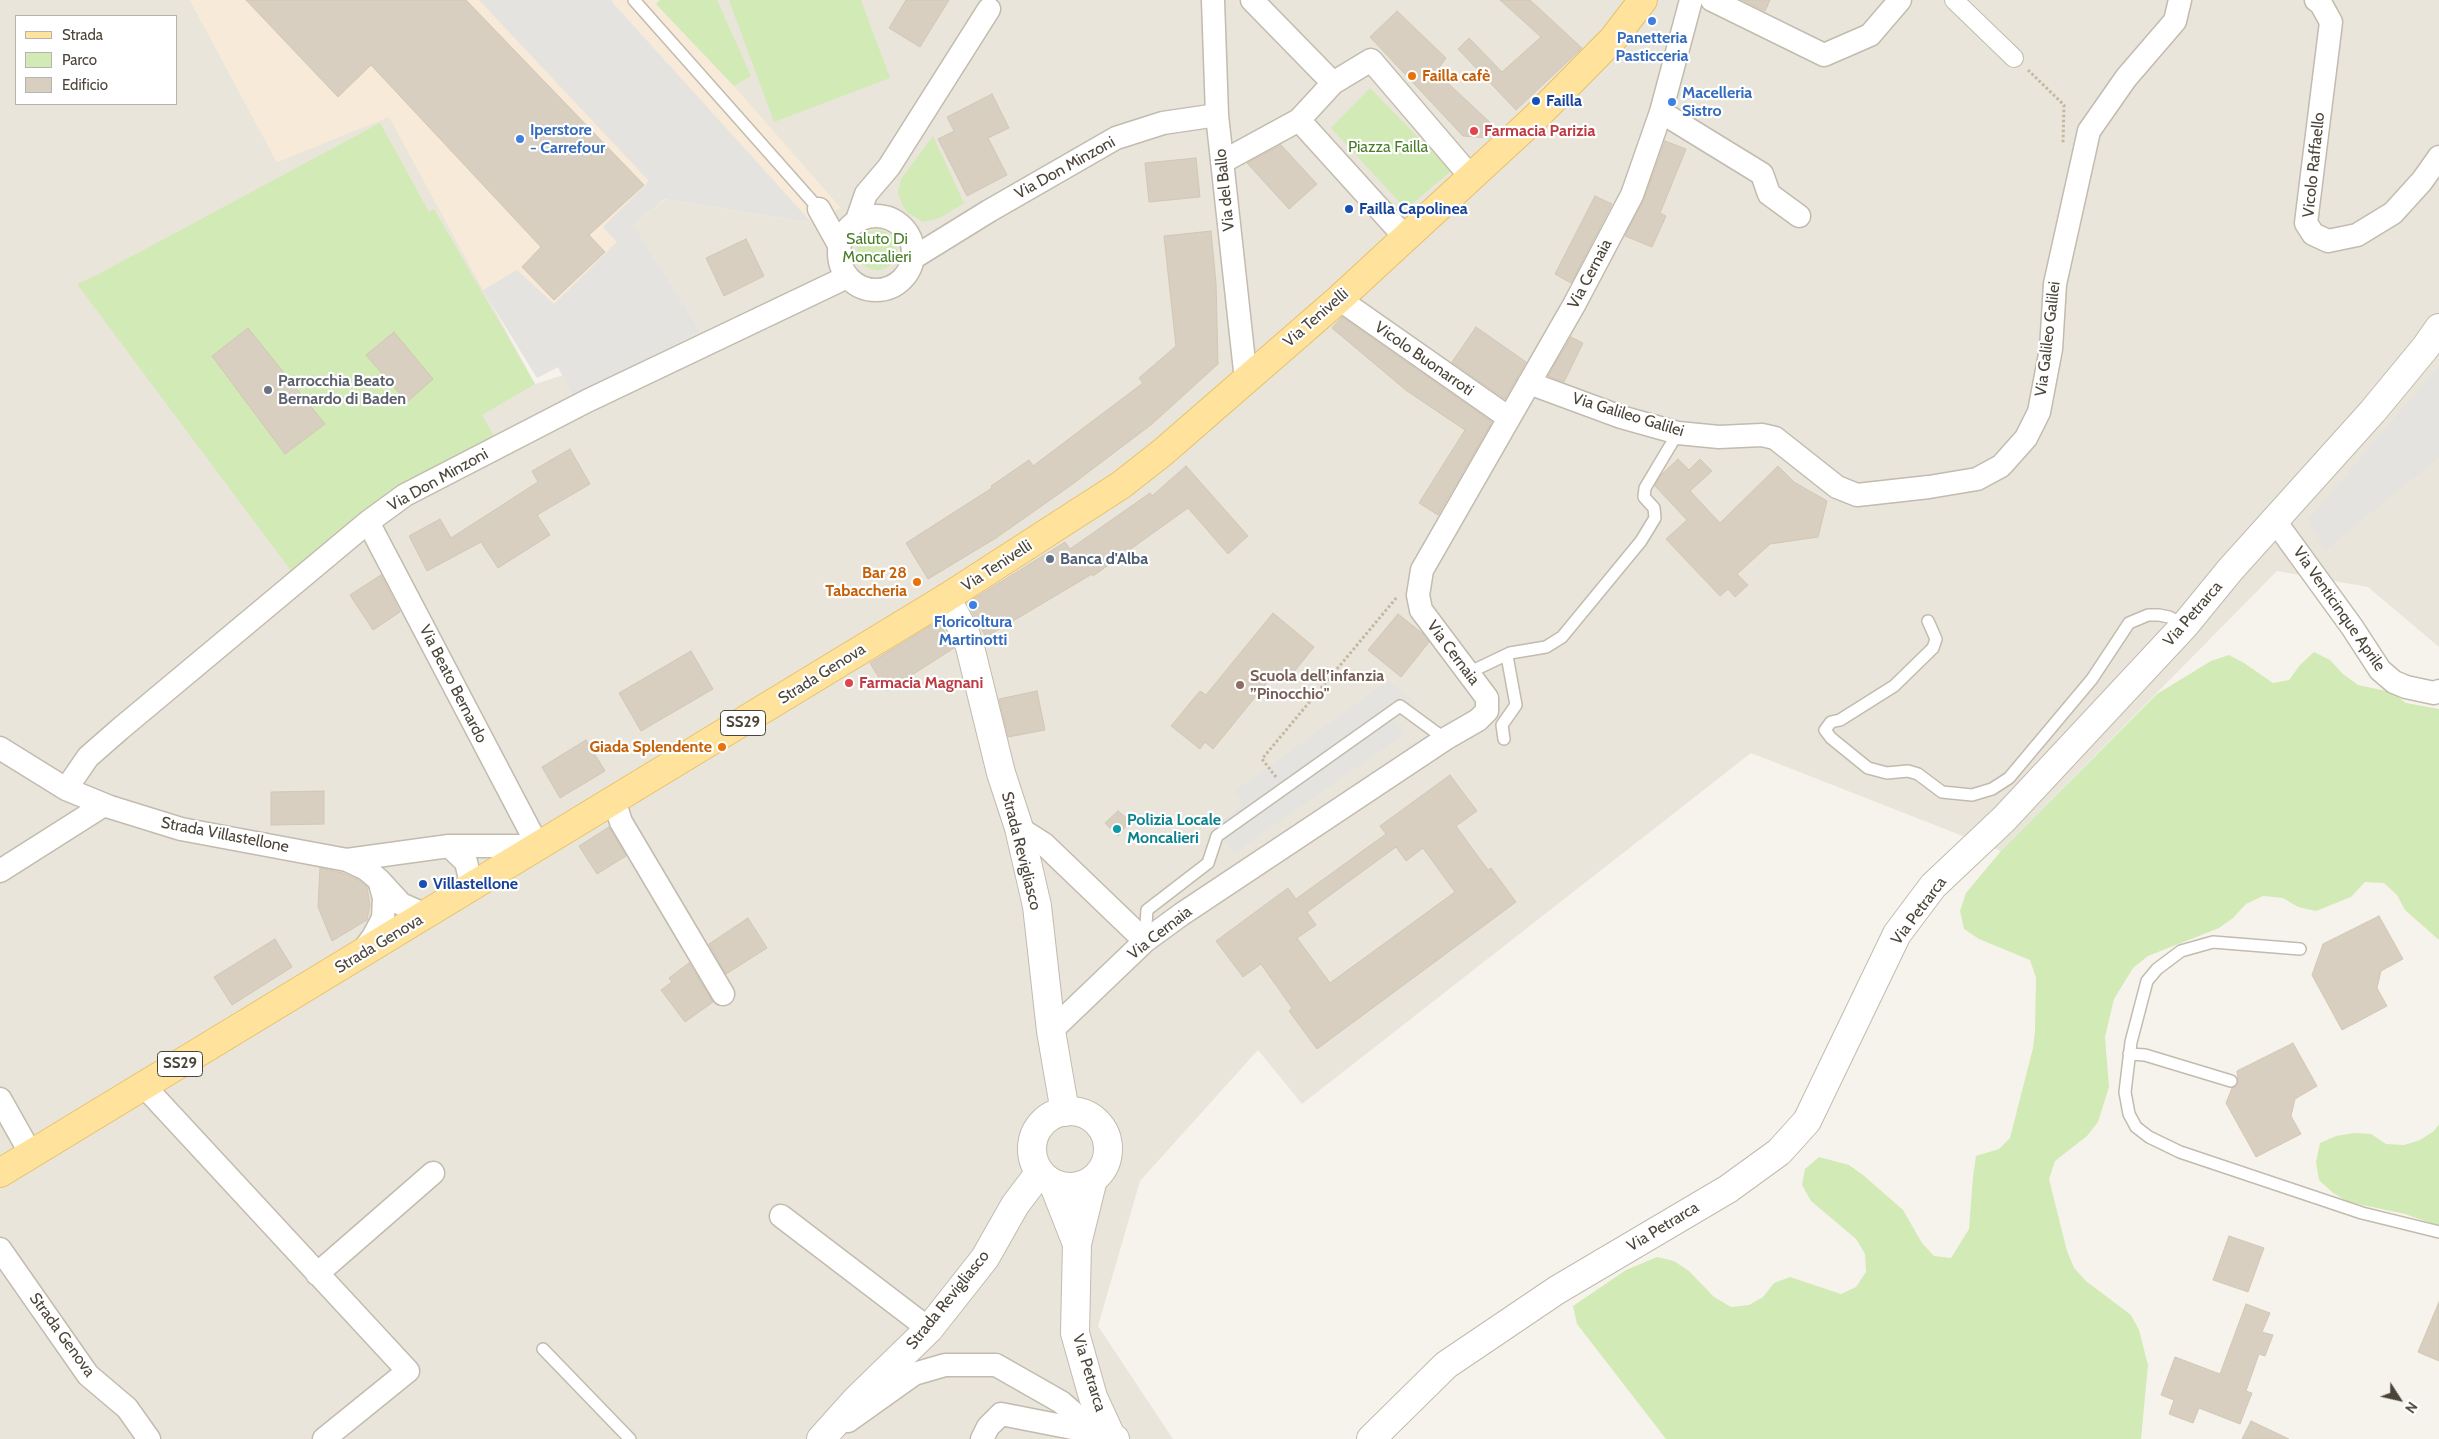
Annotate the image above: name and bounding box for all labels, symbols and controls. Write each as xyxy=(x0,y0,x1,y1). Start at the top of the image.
legend xyxy=(15,15,178,105)
marker: Panetteria Pasticceria xyxy=(1646,15,1658,27)
text: Strada xyxy=(62,26,103,44)
place label: Panetteria Pasticceria xyxy=(1615,28,1689,66)
text: Parco xyxy=(62,51,97,69)
place label: Failla cafè xyxy=(1422,66,1490,86)
marker: Failla cafè xyxy=(1406,70,1418,82)
text: Edificio xyxy=(62,76,108,94)
place label: Macelleria Sistro xyxy=(1682,83,1752,121)
place label: Failla xyxy=(1546,91,1582,111)
marker: Failla xyxy=(1530,95,1542,107)
marker: Macelleria Sistro xyxy=(1666,96,1678,108)
street label: Vicolo Raffaello xyxy=(2299,111,2329,219)
place label: Iperstore - Carrefour xyxy=(530,120,605,158)
place label: Farmacia Parizia xyxy=(1484,121,1595,141)
marker: Farmacia Parizia xyxy=(1468,125,1480,137)
marker: Iperstore - Carrefour xyxy=(514,133,526,145)
street label: Via Don Minzoni xyxy=(1012,133,1118,203)
park label: Piazza Failla xyxy=(1348,137,1428,157)
street label: Via del Ballo xyxy=(1211,148,1239,232)
place label: Failla Capolinea xyxy=(1359,199,1468,219)
marker: Failla Capolinea xyxy=(1343,203,1355,215)
park label: Saluto Di Moncalieri xyxy=(842,229,912,267)
street label: Via Cernaia xyxy=(1564,236,1616,312)
street label: Via Galileo Galilei xyxy=(2031,280,2065,398)
street label: Via Tenivelli xyxy=(1280,285,1352,351)
street label: Vicolo Buonarroti xyxy=(1371,318,1477,400)
place label: Parrocchia Beato Bernardo di Baden xyxy=(278,371,406,409)
marker: Parrocchia Beato Bernardo di Baden xyxy=(262,384,274,396)
street label: Via Galileo Galilei xyxy=(1570,389,1686,441)
street label: Via Don Minzoni xyxy=(385,445,491,515)
street label: Via Tenivelli xyxy=(958,536,1036,596)
street label: Via Venticinque Aprile xyxy=(2289,543,2389,675)
place label: Banca d'Alba xyxy=(1060,549,1148,569)
marker: Banca d'Alba xyxy=(1044,553,1056,565)
place label: Bar 28 Tabaccheria xyxy=(825,563,907,601)
marker: Bar 28 Tabaccheria xyxy=(911,576,923,588)
street label: Via Petrarca xyxy=(2159,577,2227,651)
marker: Floricoltura Martinotti xyxy=(967,599,979,611)
place label: Floricoltura Martinotti xyxy=(934,612,1012,650)
street label: Via Cernaia xyxy=(1423,617,1483,689)
street label: Via Beato Bernardo xyxy=(415,622,491,746)
street label: Strada Genova xyxy=(775,640,869,708)
place label: Scuola dell’infanzia ”Pinocchio" xyxy=(1250,666,1384,704)
place label: Farmacia Magnani xyxy=(859,673,983,693)
marker: Farmacia Magnani xyxy=(843,677,855,689)
marker: Scuola dell’infanzia ”Pinocchio" xyxy=(1234,679,1246,691)
road number: SS29 xyxy=(720,710,766,736)
place label: Giada Splendente xyxy=(590,737,712,757)
marker: Giada Splendente xyxy=(716,741,728,753)
street label: Strada Revigliasco xyxy=(997,790,1045,912)
place label: Polizia Locale Moncalieri xyxy=(1127,810,1221,848)
street label: Strada Villastellone xyxy=(159,813,291,857)
marker: Polizia Locale Moncalieri xyxy=(1111,823,1123,835)
street label: Via Petrarca xyxy=(1887,873,1951,949)
place label: Villastellone xyxy=(433,874,518,894)
marker: Villastellone xyxy=(417,878,429,890)
street label: Via Cernaia xyxy=(1124,902,1196,964)
street label: Strada Genova xyxy=(332,910,426,978)
road number: SS29 xyxy=(158,1052,202,1076)
street label: Via Petrarca xyxy=(1624,1198,1702,1256)
street label: Strada Revigliasco xyxy=(902,1247,994,1353)
street label: Strada Genova xyxy=(25,1289,99,1381)
street label: Via Petrarca xyxy=(1068,1332,1110,1414)
north arrow xyxy=(2374,1374,2424,1424)
text: N xyxy=(2401,1398,2422,1417)

